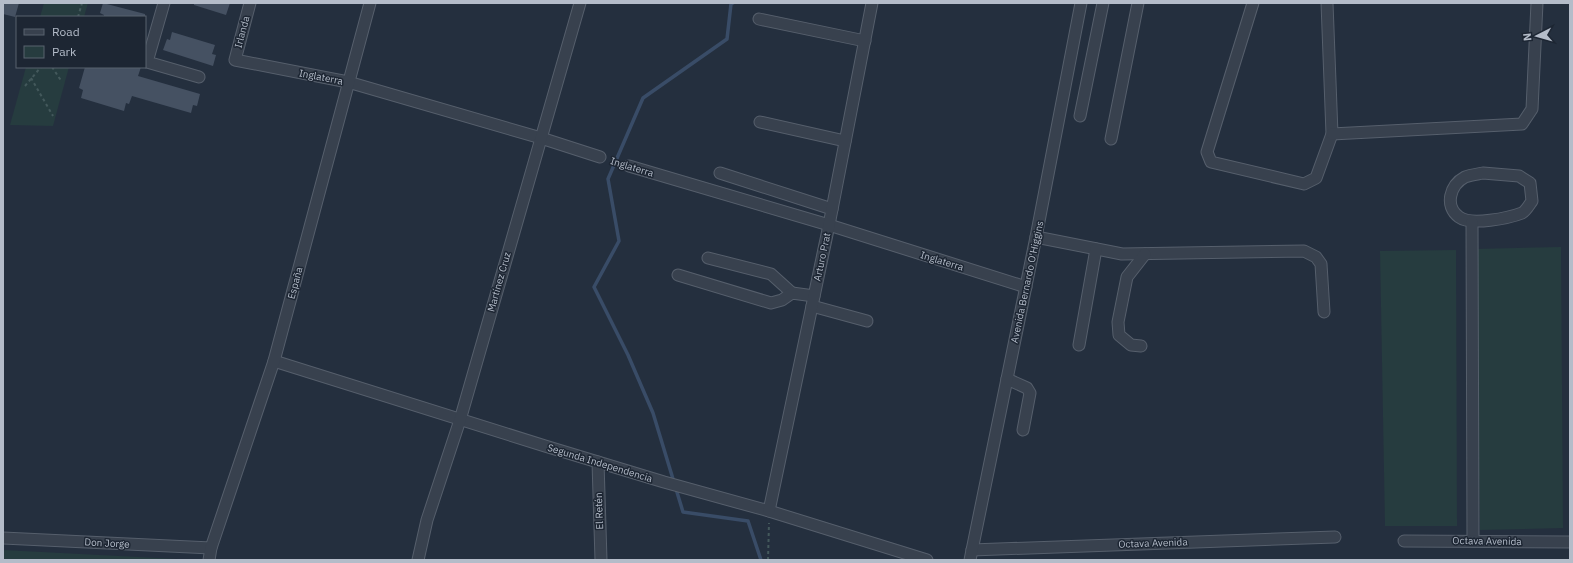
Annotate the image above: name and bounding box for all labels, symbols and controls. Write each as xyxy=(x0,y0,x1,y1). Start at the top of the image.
street label: Irlanda xyxy=(232,14,253,49)
legend xyxy=(16,16,146,68)
north arrow xyxy=(1517,16,1557,56)
text: Road xyxy=(52,24,80,39)
text: N xyxy=(1520,32,1534,42)
text: Park xyxy=(52,44,77,59)
street label: Inglaterra xyxy=(298,66,345,88)
street label: Inglaterra xyxy=(609,154,656,180)
street label: Avenida Bernardo O'Higgins xyxy=(1008,219,1046,344)
street label: Arturo Prat xyxy=(811,231,834,282)
street label: Inglaterra xyxy=(919,248,966,274)
street label: Martínez Cruz xyxy=(484,250,514,313)
street label: España xyxy=(284,265,306,301)
street label: Segunda Independencia xyxy=(546,441,655,485)
street label: El Retén xyxy=(592,492,606,530)
street label: Octava Avenida xyxy=(1452,534,1522,548)
street label: Don Jorge xyxy=(84,535,130,551)
street label: Octava Avenida xyxy=(1118,535,1188,551)

